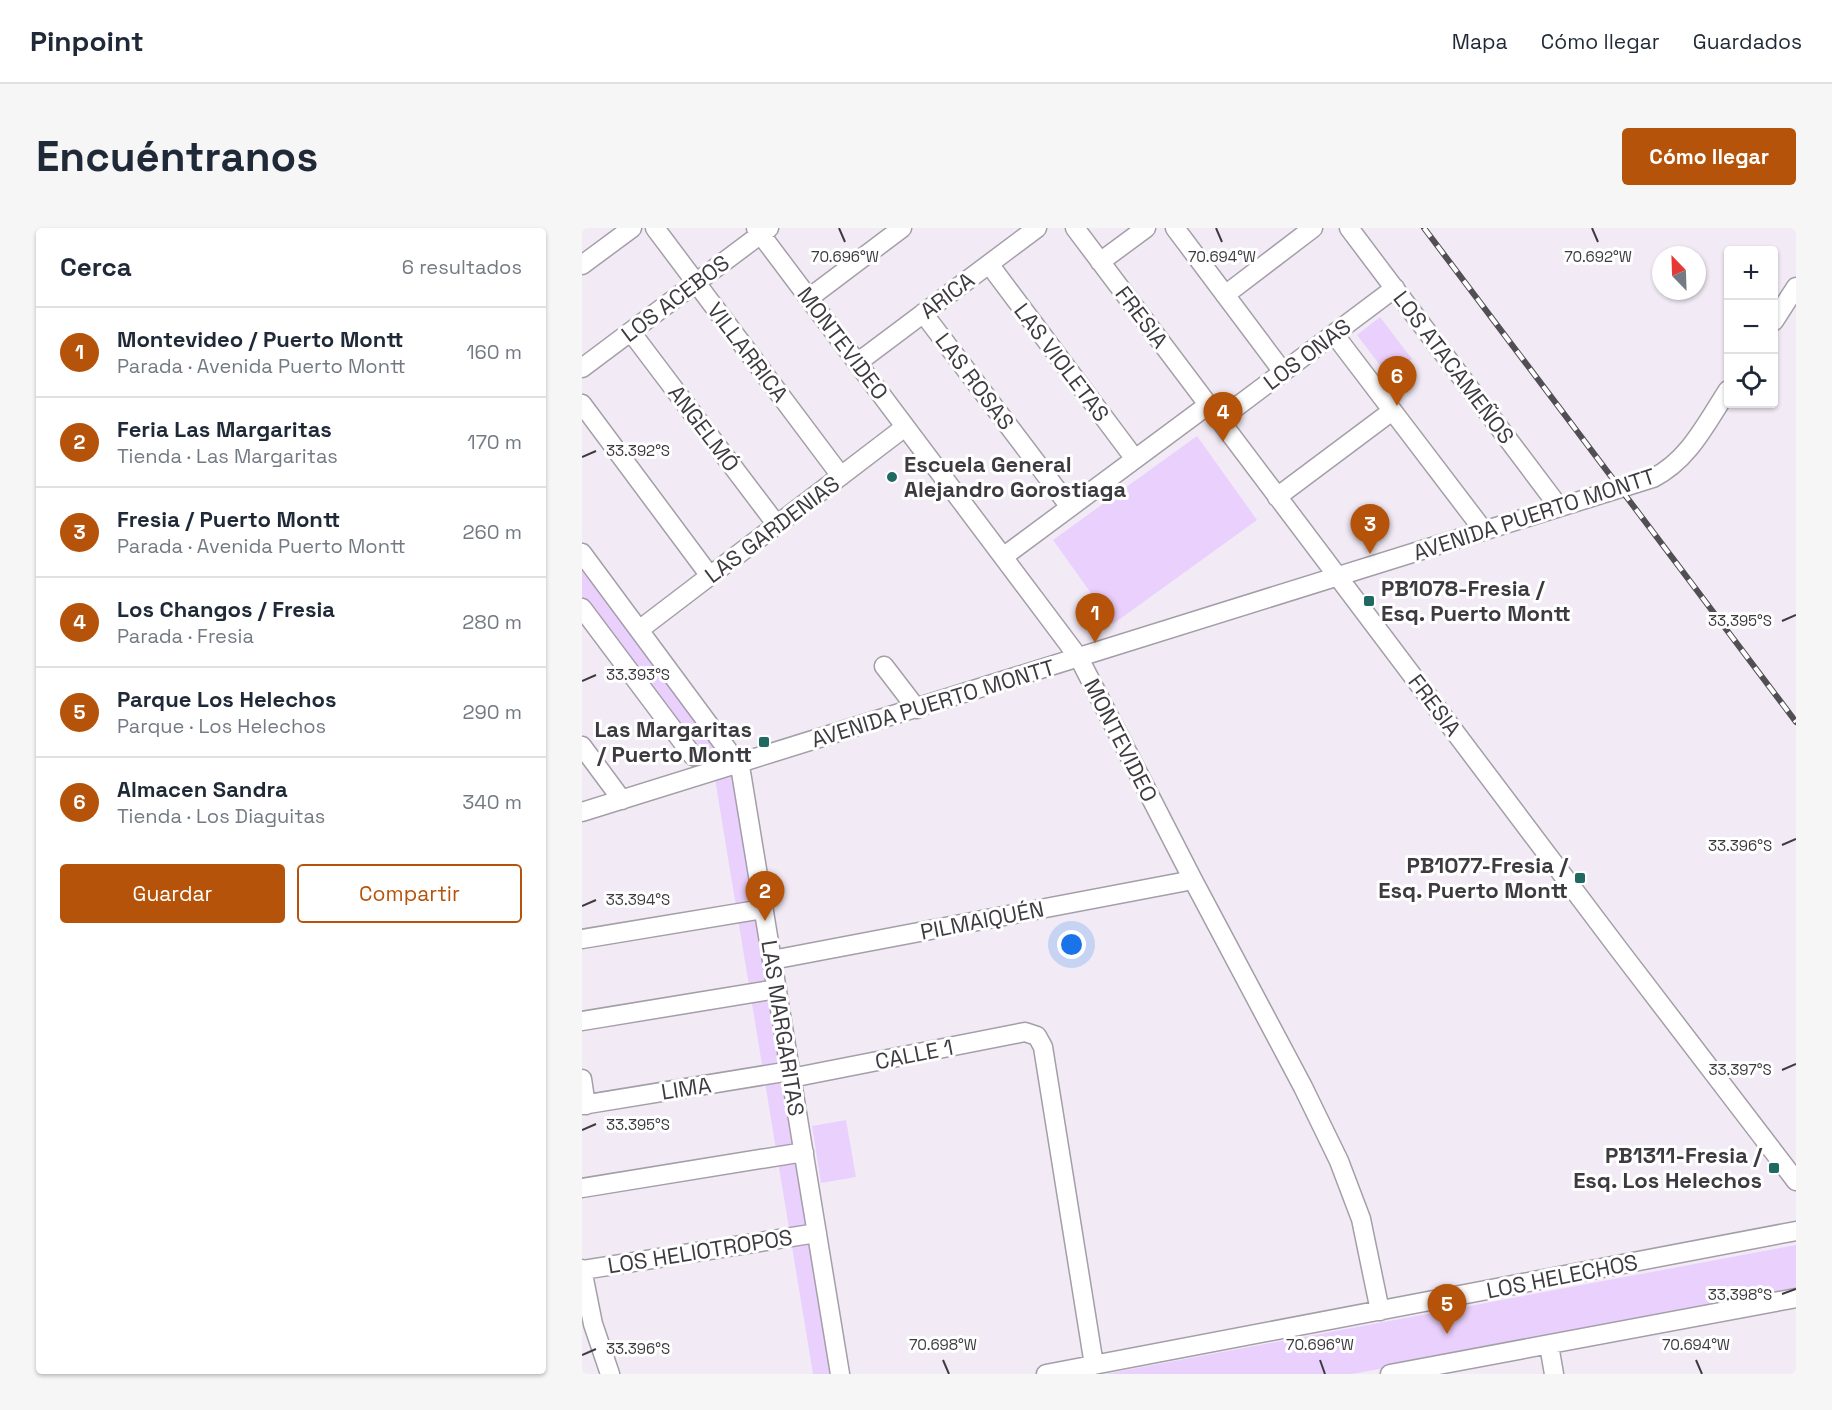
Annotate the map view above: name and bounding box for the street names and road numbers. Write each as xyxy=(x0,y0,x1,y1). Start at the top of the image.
street label: LOS ACEBOS xyxy=(615,248,735,348)
street label: ARICA xyxy=(914,265,980,325)
street label: FRESIA xyxy=(1109,280,1175,354)
street label: MONTEVIDEO xyxy=(791,281,895,405)
street label: LOS ATACAMEÑOS xyxy=(1387,285,1521,449)
street label: VILLARRICA xyxy=(701,297,795,408)
street label: LAS VIOLETAS xyxy=(1008,297,1116,427)
street label: LOS ONAS xyxy=(1258,312,1356,396)
street label: LAS ROSAS xyxy=(929,327,1021,435)
street label: ANGELMÓ xyxy=(662,379,746,477)
street label: AVENIDA PUERTO MONTT xyxy=(1409,462,1659,566)
street label: LAS GARDENIAS xyxy=(699,469,845,589)
street label: AVENIDA PUERTO MONTT xyxy=(808,653,1058,753)
street label: FRESIA xyxy=(1402,668,1468,742)
street label: MONTEVIDEO xyxy=(1078,674,1164,806)
street label: PILMAIQUÉN xyxy=(918,894,1046,946)
street label: LAS MARGARITAS xyxy=(755,938,811,1118)
street label: CALLE 1 xyxy=(873,1033,955,1075)
street label: LIMA xyxy=(659,1070,713,1106)
street label: LOS HELIOTROPOS xyxy=(606,1223,794,1279)
street label: LOS HELECHOS xyxy=(1484,1248,1640,1304)

